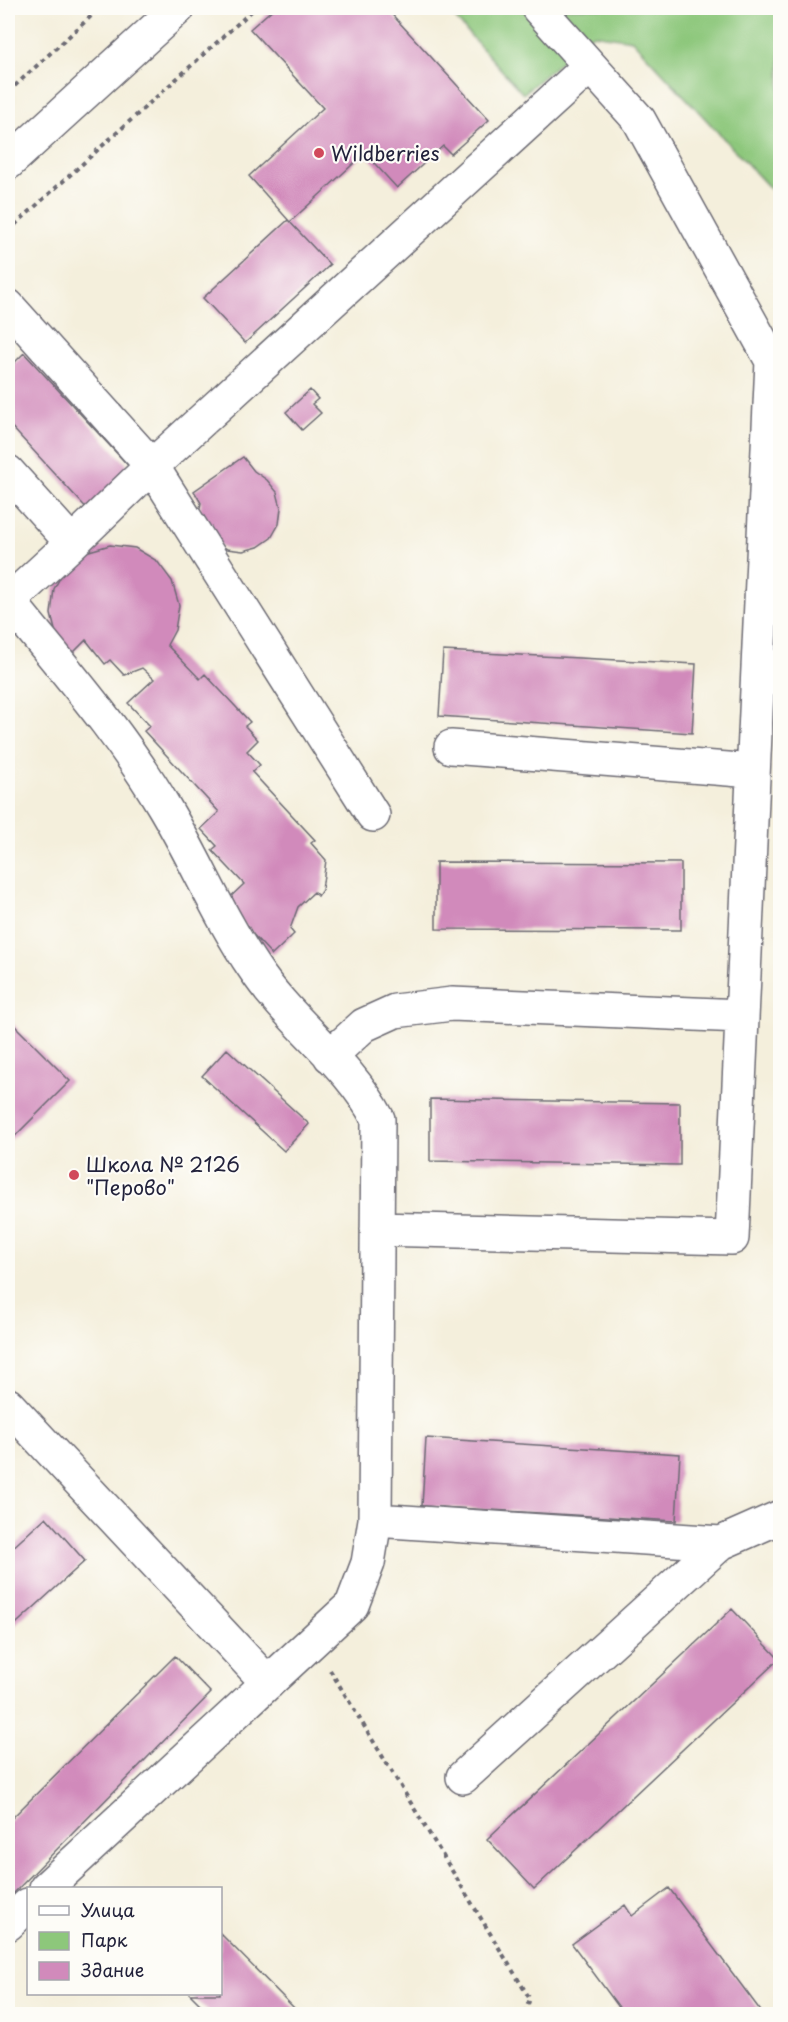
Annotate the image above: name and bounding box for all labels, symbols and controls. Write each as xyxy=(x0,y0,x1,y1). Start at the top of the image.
place label: Wildberries xyxy=(331,138,440,168)
marker: Wildberries xyxy=(312,146,326,160)
place label: Школа № 2126 "Перово" xyxy=(86,1149,240,1202)
marker: Школа № 2126 "Перово" xyxy=(67,1168,81,1182)
legend xyxy=(27,1887,222,1995)
text: Улица xyxy=(81,1896,135,1923)
text: Парк xyxy=(81,1926,128,1953)
text: Здание xyxy=(81,1956,144,1983)

